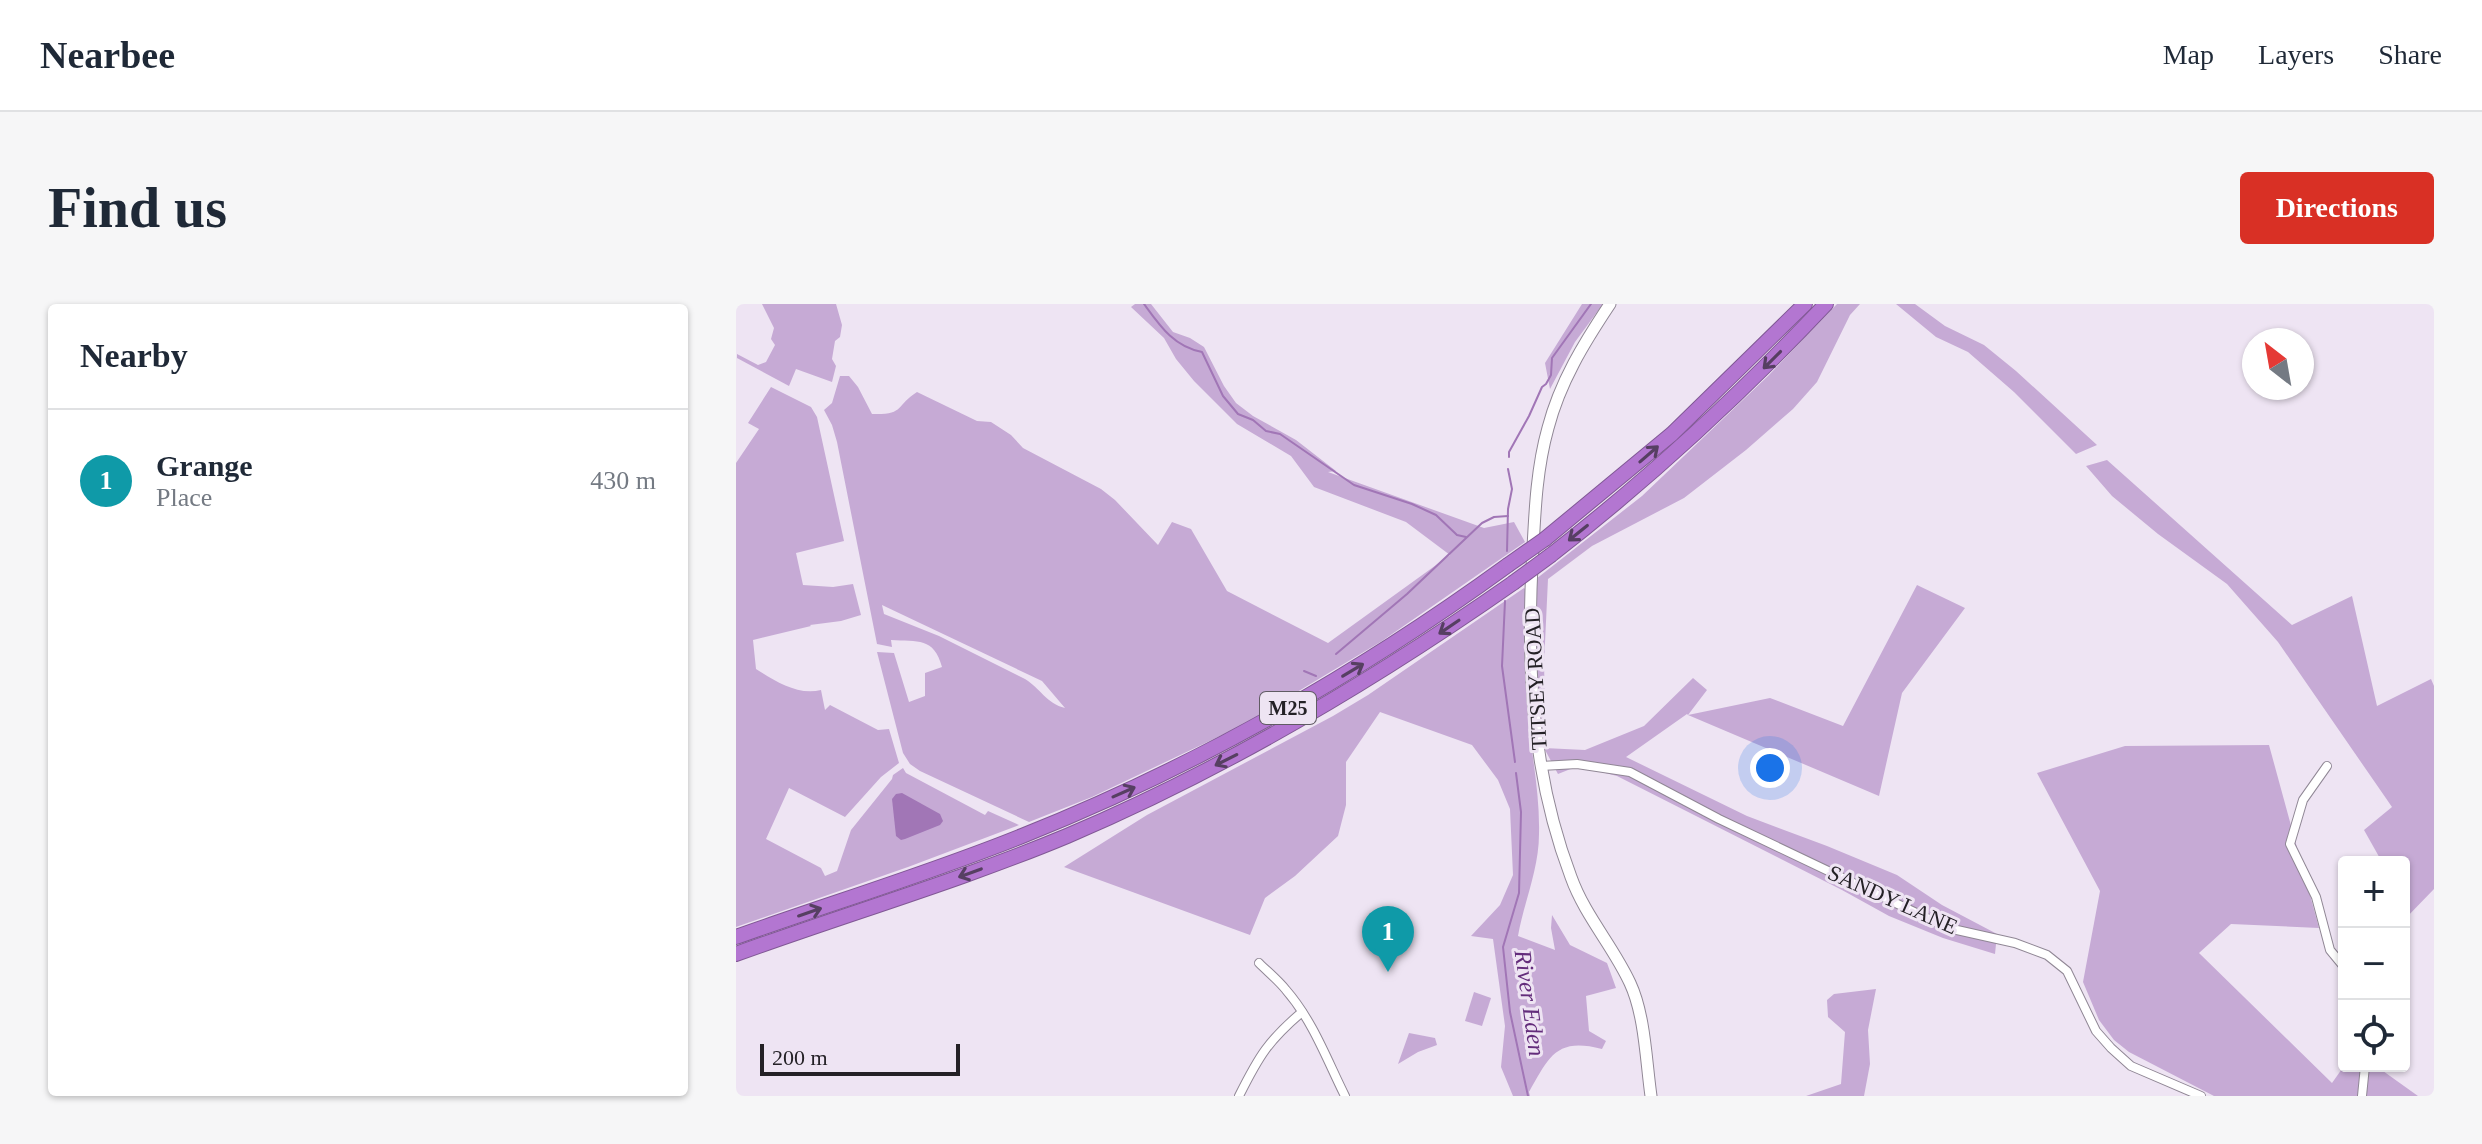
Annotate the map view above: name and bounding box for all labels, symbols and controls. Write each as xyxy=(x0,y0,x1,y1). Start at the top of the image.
text: Nearbee xyxy=(40,34,175,76)
text: Map xyxy=(2163,39,2214,70)
text: Layers xyxy=(2258,39,2334,70)
text: Share xyxy=(2378,39,2442,70)
button: Directions xyxy=(2240,172,2434,244)
text: Find us xyxy=(48,177,227,239)
north arrow xyxy=(2242,328,2314,400)
text: Nearby xyxy=(80,337,188,374)
one-way arrow xyxy=(1763,350,1782,369)
one-way arrow xyxy=(1638,445,1659,463)
text: Grange xyxy=(156,449,253,482)
text: 1 xyxy=(100,466,113,495)
text: 430 m xyxy=(590,466,656,495)
text: Place xyxy=(156,483,212,512)
one-way arrow xyxy=(1568,525,1589,542)
street label: TITSEY ROAD xyxy=(1519,607,1552,751)
one-way arrow xyxy=(1439,619,1461,635)
one-way arrow xyxy=(1341,661,1364,677)
road number: M25 xyxy=(1260,692,1316,724)
your location xyxy=(1750,748,1790,788)
one-way arrow xyxy=(1215,753,1238,769)
one-way arrow xyxy=(1111,784,1136,799)
map controls xyxy=(2338,856,2410,1072)
button: + xyxy=(2338,856,2410,928)
street label: SANDY LANE xyxy=(1824,860,1961,939)
one-way arrow xyxy=(958,867,982,881)
one-way arrow xyxy=(797,903,822,918)
pin: 1 xyxy=(1362,906,1414,972)
button: − xyxy=(2338,928,2410,1000)
water label: River Eden xyxy=(1510,947,1550,1058)
button: locate xyxy=(2338,1000,2410,1072)
scale bar xyxy=(760,1040,960,1076)
text: 200 m xyxy=(772,1045,828,1070)

